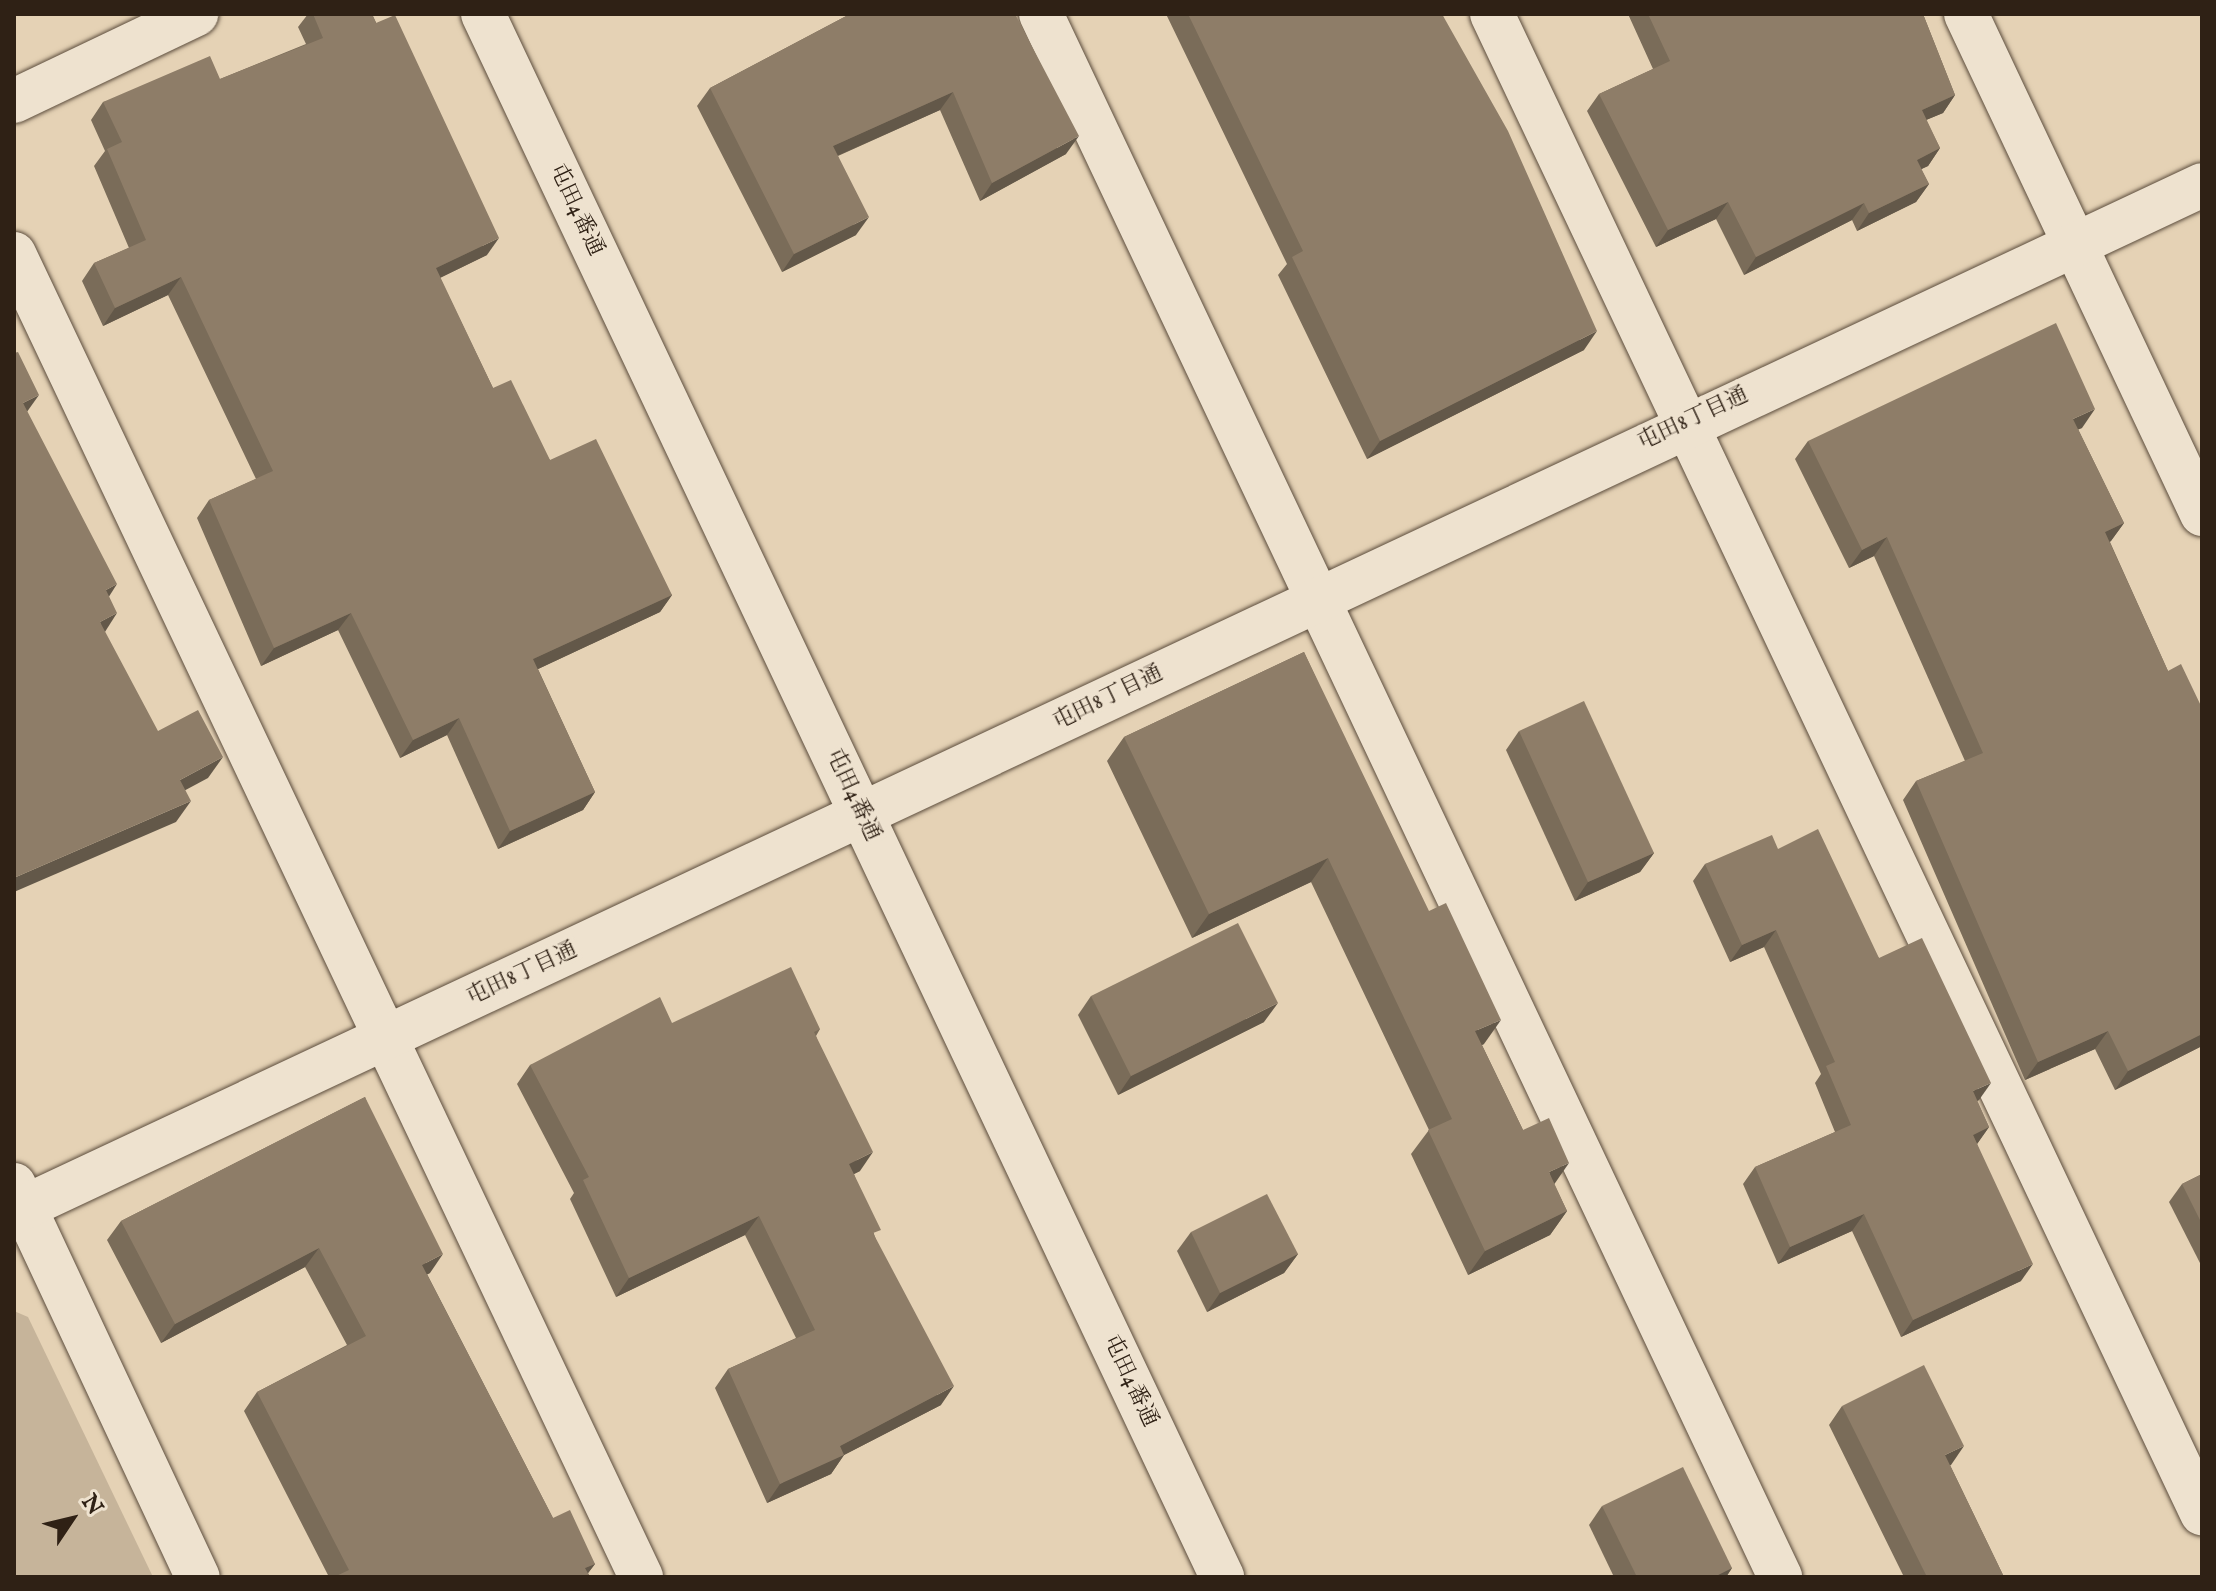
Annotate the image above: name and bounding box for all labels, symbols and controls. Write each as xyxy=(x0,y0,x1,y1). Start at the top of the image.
street label: 屯田4番通 xyxy=(543,160,609,260)
street label: 屯田8丁目通 xyxy=(1634,382,1752,456)
street label: 屯田8丁目通 xyxy=(1049,660,1167,736)
street label: 屯田4番通 xyxy=(820,745,886,845)
street label: 屯田8丁目通 xyxy=(463,937,581,1011)
street label: 屯田4番通 xyxy=(1097,1331,1163,1431)
north arrow xyxy=(32,1479,112,1559)
text: N xyxy=(75,1489,109,1521)

